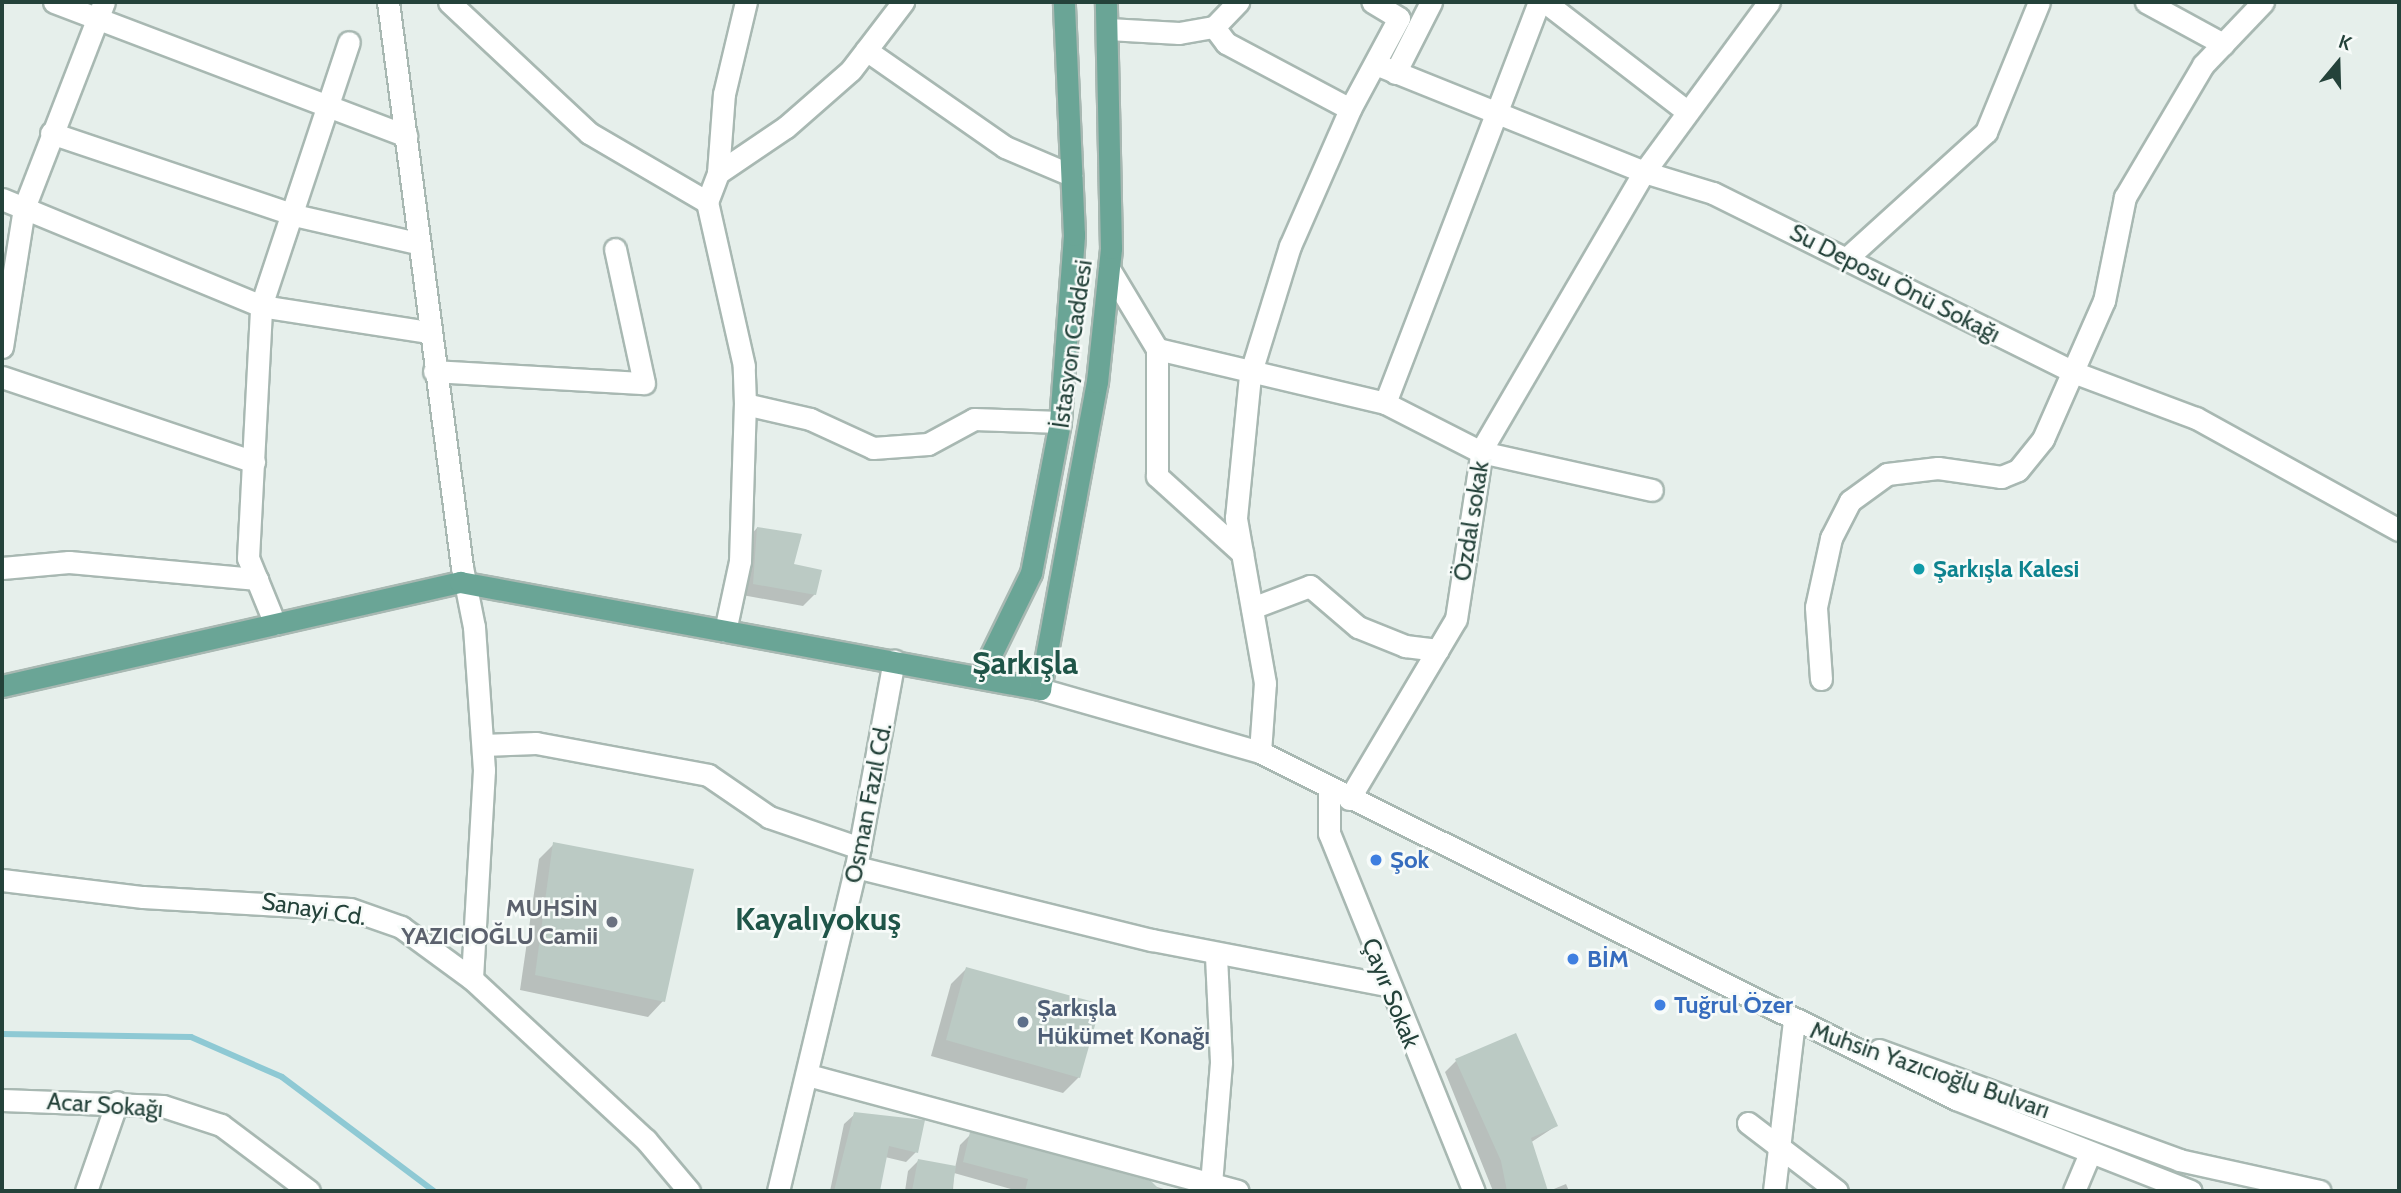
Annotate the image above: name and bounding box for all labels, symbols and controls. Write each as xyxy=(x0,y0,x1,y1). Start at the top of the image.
north arrow xyxy=(2303,28,2373,98)
text: K xyxy=(2336,30,2354,55)
street label: Su Deposu Önü Sokağı xyxy=(1785,217,2005,349)
street label: İstasyon Caddesi xyxy=(1046,258,1098,430)
street label: Özdal sokak xyxy=(1447,459,1495,583)
place label: Şarkışla Kalesi xyxy=(1933,555,2079,583)
marker: Şarkışla Kalesi xyxy=(1911,561,1927,577)
district label: Şarkışla xyxy=(972,644,1078,682)
street label: Osman Fazıl Cd. xyxy=(838,720,898,886)
place label: Şok xyxy=(1390,846,1429,874)
marker: Şok xyxy=(1368,852,1384,868)
street label: Sanayi Cd. xyxy=(260,887,368,931)
place label: MUHSİN YAZICIOĞLU Camii xyxy=(401,894,598,950)
district label: Kayalıyokuş xyxy=(735,900,901,938)
marker: MUHSİN YAZICIOĞLU Camii xyxy=(604,914,620,930)
street label: Çayır Sokak xyxy=(1356,934,1426,1052)
place label: BİM xyxy=(1587,945,1629,973)
marker: BİM xyxy=(1565,951,1581,967)
place label: Tuğrul Özer xyxy=(1674,991,1793,1019)
place label: Şarkışla Hükümet Konağı xyxy=(1037,994,1210,1050)
marker: Tuğrul Özer xyxy=(1652,997,1668,1013)
marker: Şarkışla Hükümet Konağı xyxy=(1015,1014,1031,1030)
street label: Muhsin Yazıcıoğlu Bulvarı xyxy=(1806,1015,2054,1125)
street label: Acar Sokağı xyxy=(46,1087,164,1123)

